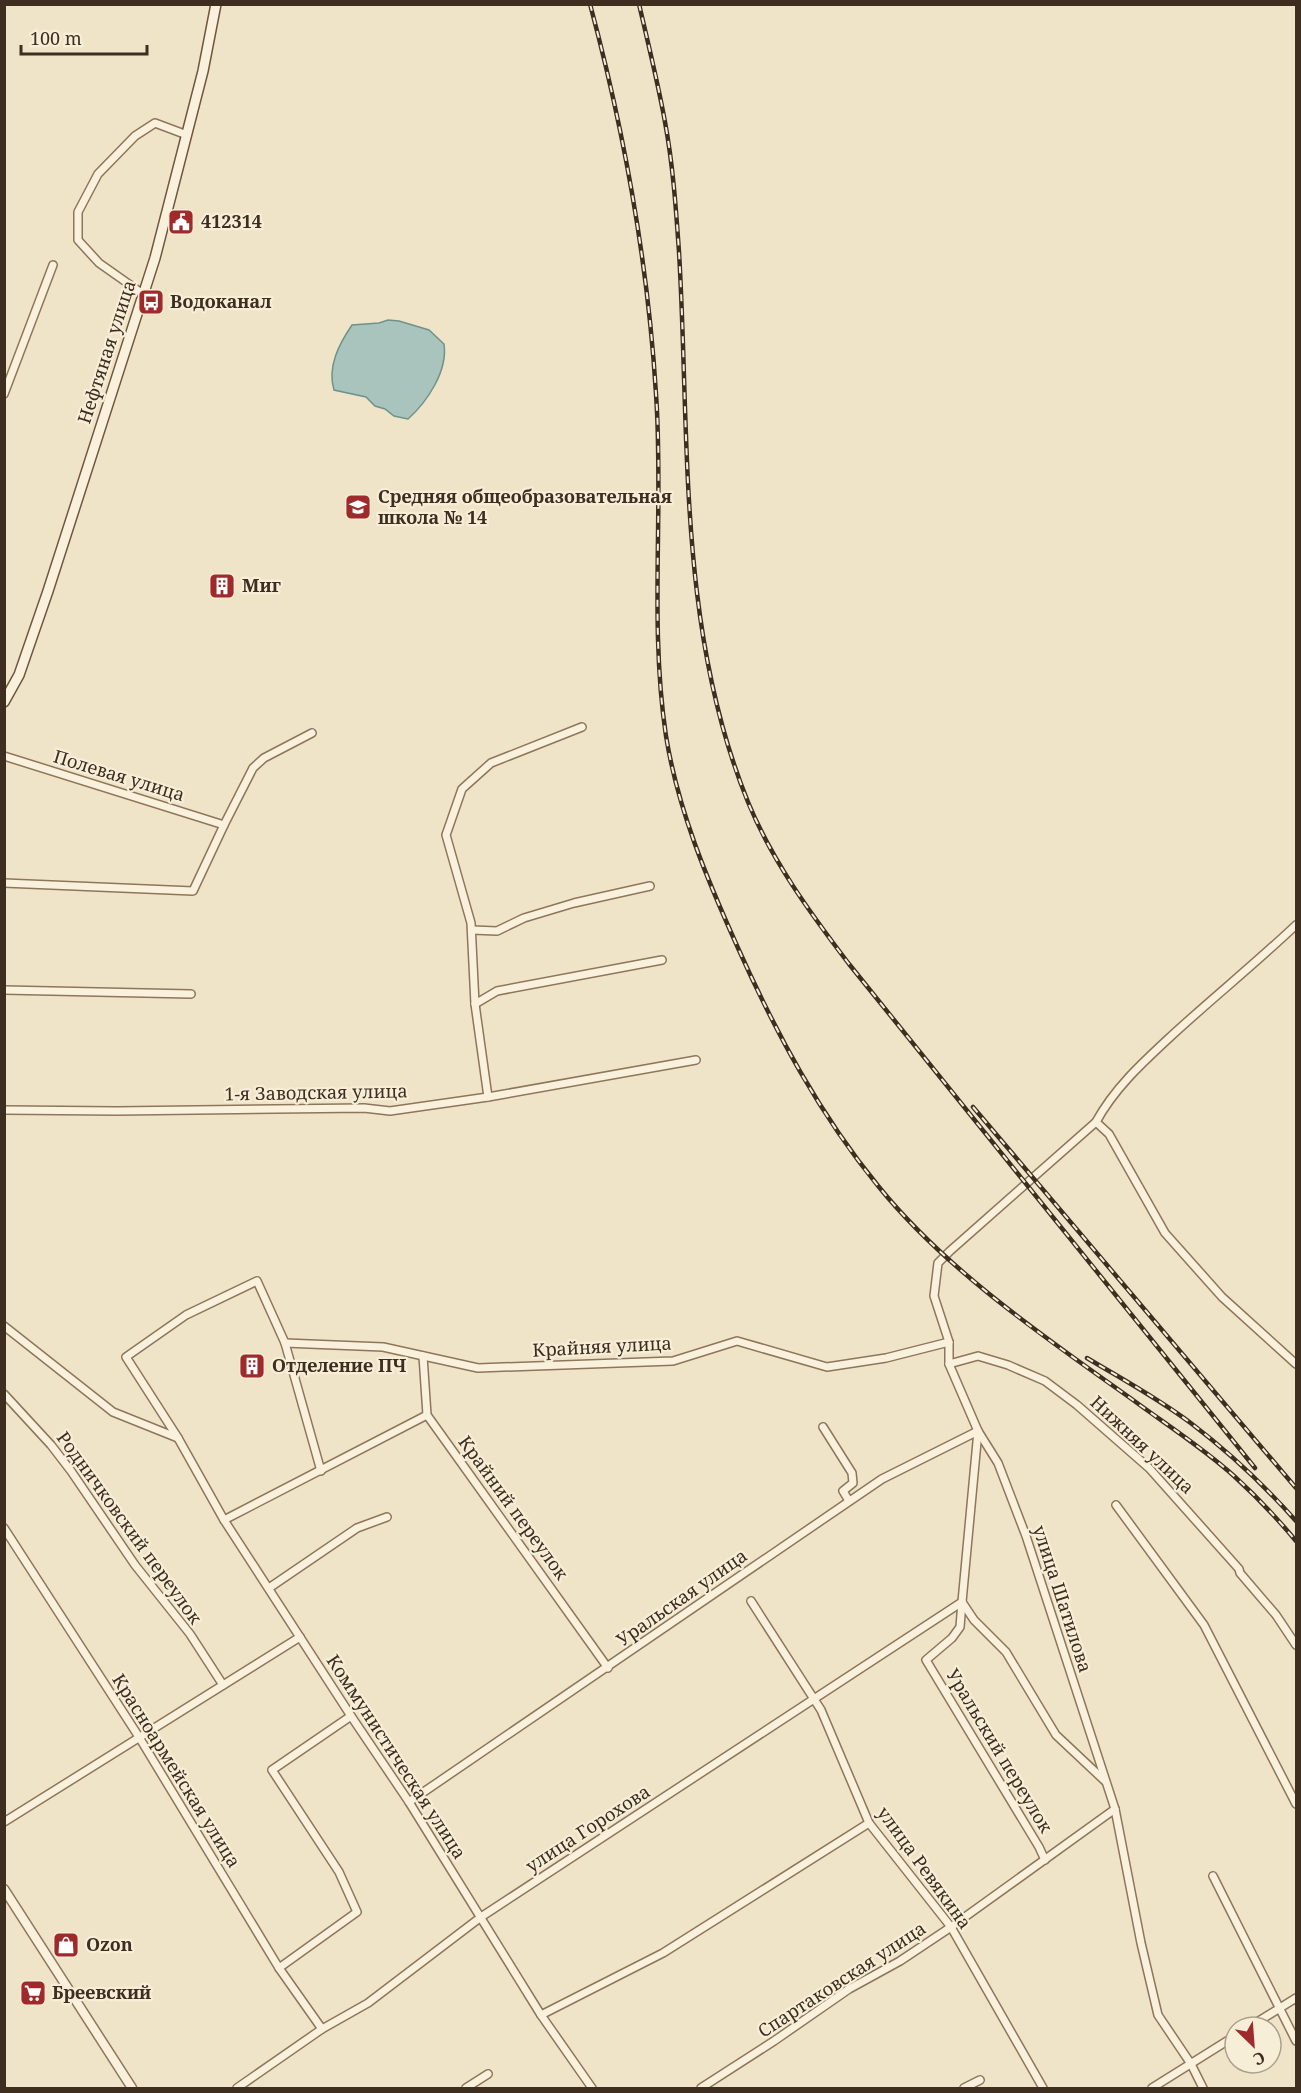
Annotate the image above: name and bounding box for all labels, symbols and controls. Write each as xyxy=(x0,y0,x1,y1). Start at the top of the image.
scale bar xyxy=(21,18,147,56)
text: 100 m xyxy=(30,26,82,50)
public building icon: 412314 xyxy=(166,207,196,237)
place label: 412314 xyxy=(201,209,262,233)
street label: Нефтяная улица xyxy=(72,277,141,427)
bus stop icon: Водоканал xyxy=(136,287,166,317)
place label: Водоканал xyxy=(170,289,271,313)
place label: Средняя общеобразовательная школа № 14 xyxy=(378,484,672,529)
school or university icon: Средняя общеобразовательная школа № 14 xyxy=(343,492,373,522)
building icon: Миг xyxy=(207,571,237,601)
place label: Миг xyxy=(242,573,281,597)
street label: Полевая улица xyxy=(51,744,188,806)
street label: 1-я Заводская улица xyxy=(224,1078,408,1106)
street label: Крайняя улица xyxy=(532,1330,672,1362)
building icon: Отделение ПЧ xyxy=(237,1351,267,1381)
place label: Отделение ПЧ xyxy=(272,1353,407,1377)
street label: Нижняя улица xyxy=(1086,1390,1200,1499)
street label: Родничковский переулок xyxy=(52,1426,208,1629)
street label: Крайний переулок xyxy=(453,1431,574,1585)
street label: улица Шатилова xyxy=(1028,1522,1098,1675)
street label: Уральская улица xyxy=(611,1543,752,1651)
street label: Коммунистическая улица xyxy=(322,1650,472,1863)
street label: Уральский переулок xyxy=(941,1664,1059,1837)
street label: Красноармейская улица xyxy=(107,1669,246,1872)
street label: улица Горохова xyxy=(521,1779,654,1877)
street label: улица Ревякина xyxy=(872,1801,977,1934)
street label: Спартаковская улица xyxy=(753,1916,930,2043)
shop icon: Ozon xyxy=(51,1930,81,1960)
place label: Ozon xyxy=(86,1932,133,1956)
supermarket icon: Бреевский xyxy=(18,1978,48,2008)
place label: Бреевский xyxy=(52,1980,151,2004)
north arrow xyxy=(1223,2015,1283,2075)
text: С xyxy=(1250,2046,1269,2071)

